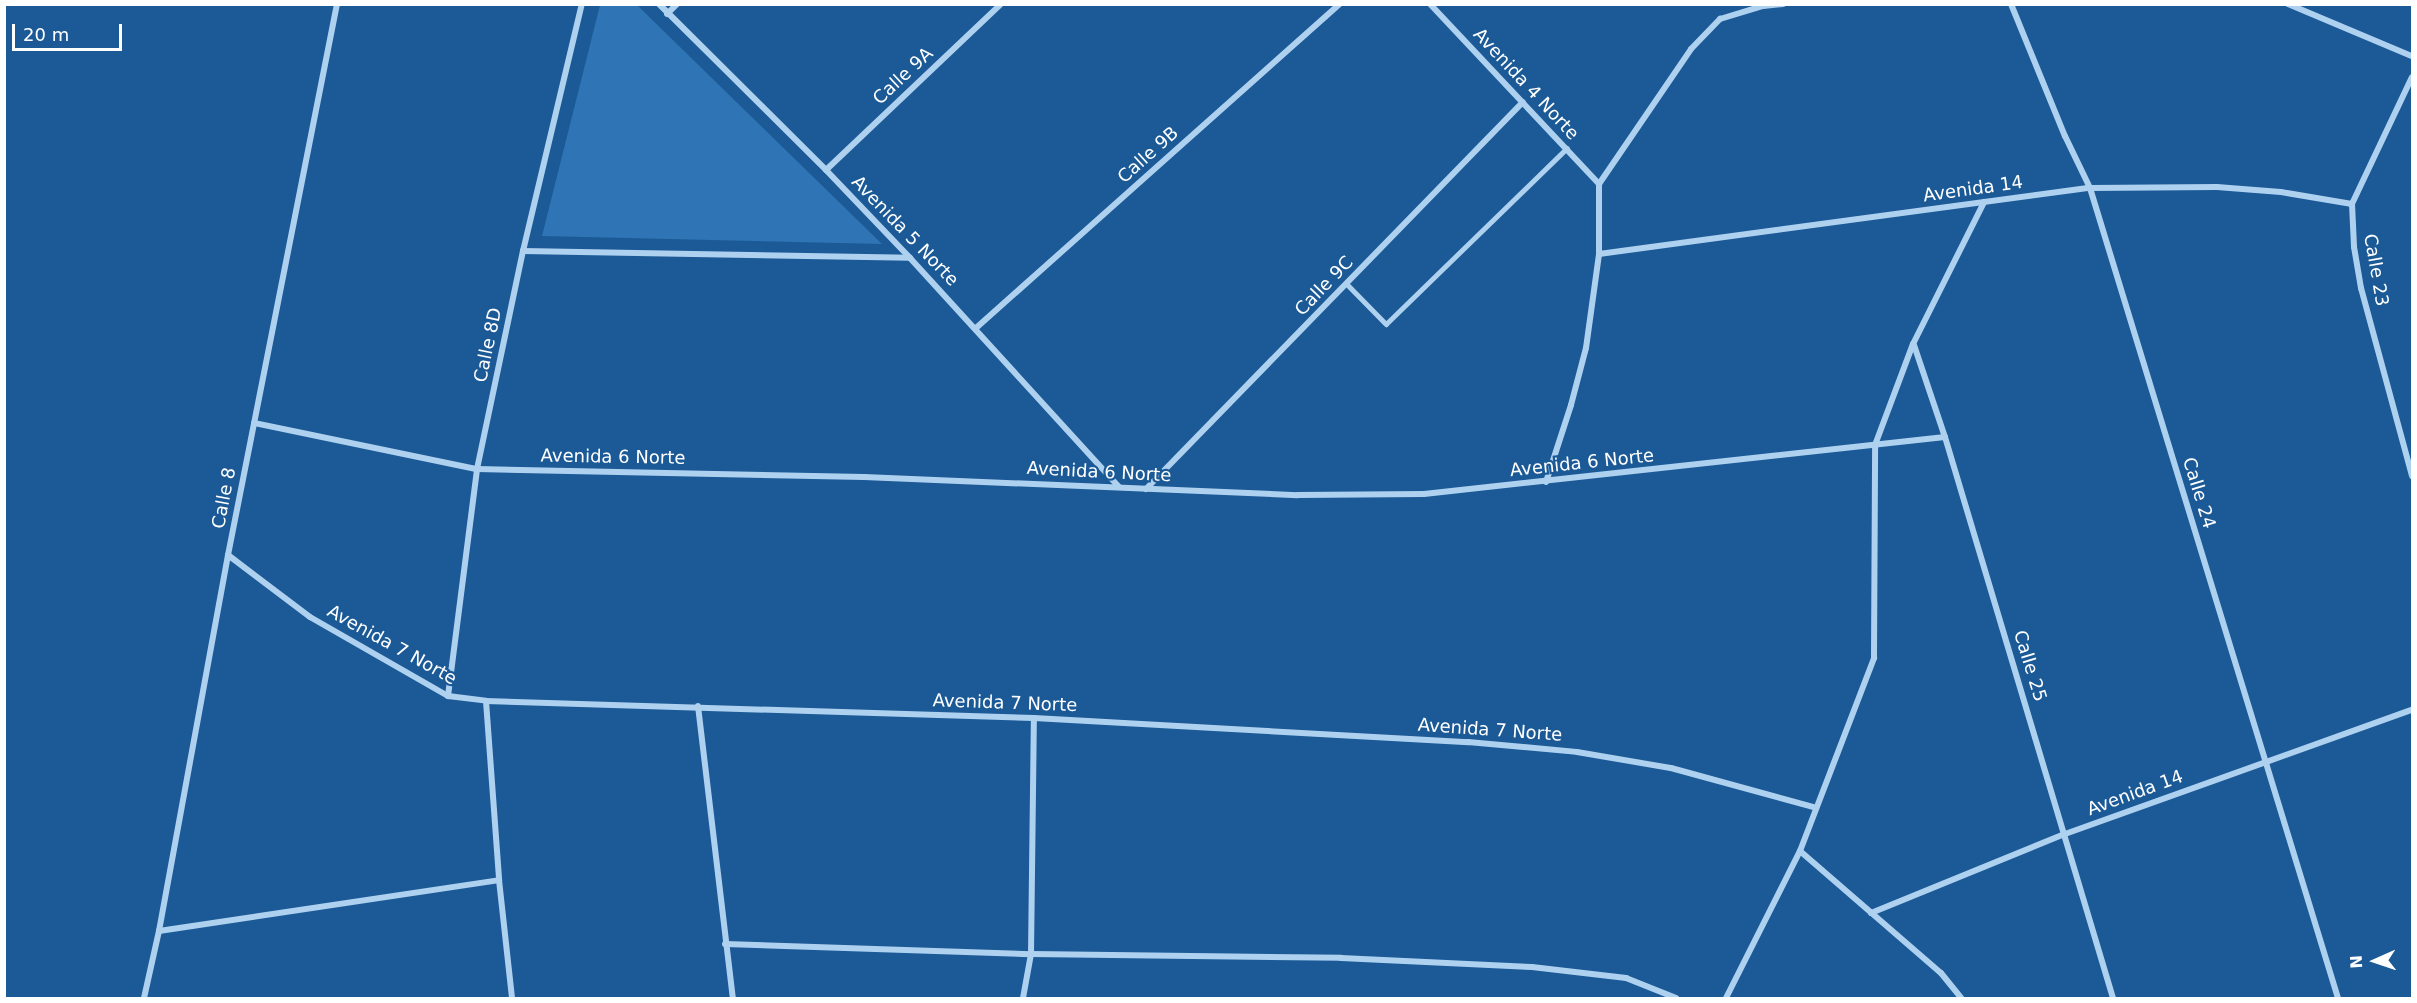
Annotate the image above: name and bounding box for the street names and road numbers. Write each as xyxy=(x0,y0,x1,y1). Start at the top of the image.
street label: Avenida 4 Norte xyxy=(1469,24,1583,144)
street label: Calle 9A xyxy=(869,43,937,109)
street label: Calle 9B xyxy=(1113,122,1183,188)
street label: Avenida 5 Norte xyxy=(847,171,963,291)
street label: Avenida 14 xyxy=(1922,171,2024,207)
street label: Calle 23 xyxy=(2359,232,2393,308)
street label: Calle 9C xyxy=(1290,252,1358,320)
street label: Calle 8D xyxy=(470,306,506,384)
street label: Avenida 6 Norte xyxy=(540,445,686,469)
street label: Avenida 6 Norte xyxy=(1509,445,1655,481)
street label: Calle 24 xyxy=(2178,455,2220,531)
street label: Avenida 6 Norte xyxy=(1026,457,1172,487)
street label: Calle 8 xyxy=(207,466,241,530)
street label: Avenida 7 Norte xyxy=(323,600,461,690)
street label: Calle 25 xyxy=(2009,628,2051,704)
street label: Avenida 7 Norte xyxy=(932,690,1078,716)
street label: Avenida 7 Norte xyxy=(1417,714,1563,746)
street label: Avenida 14 xyxy=(2084,766,2186,820)

